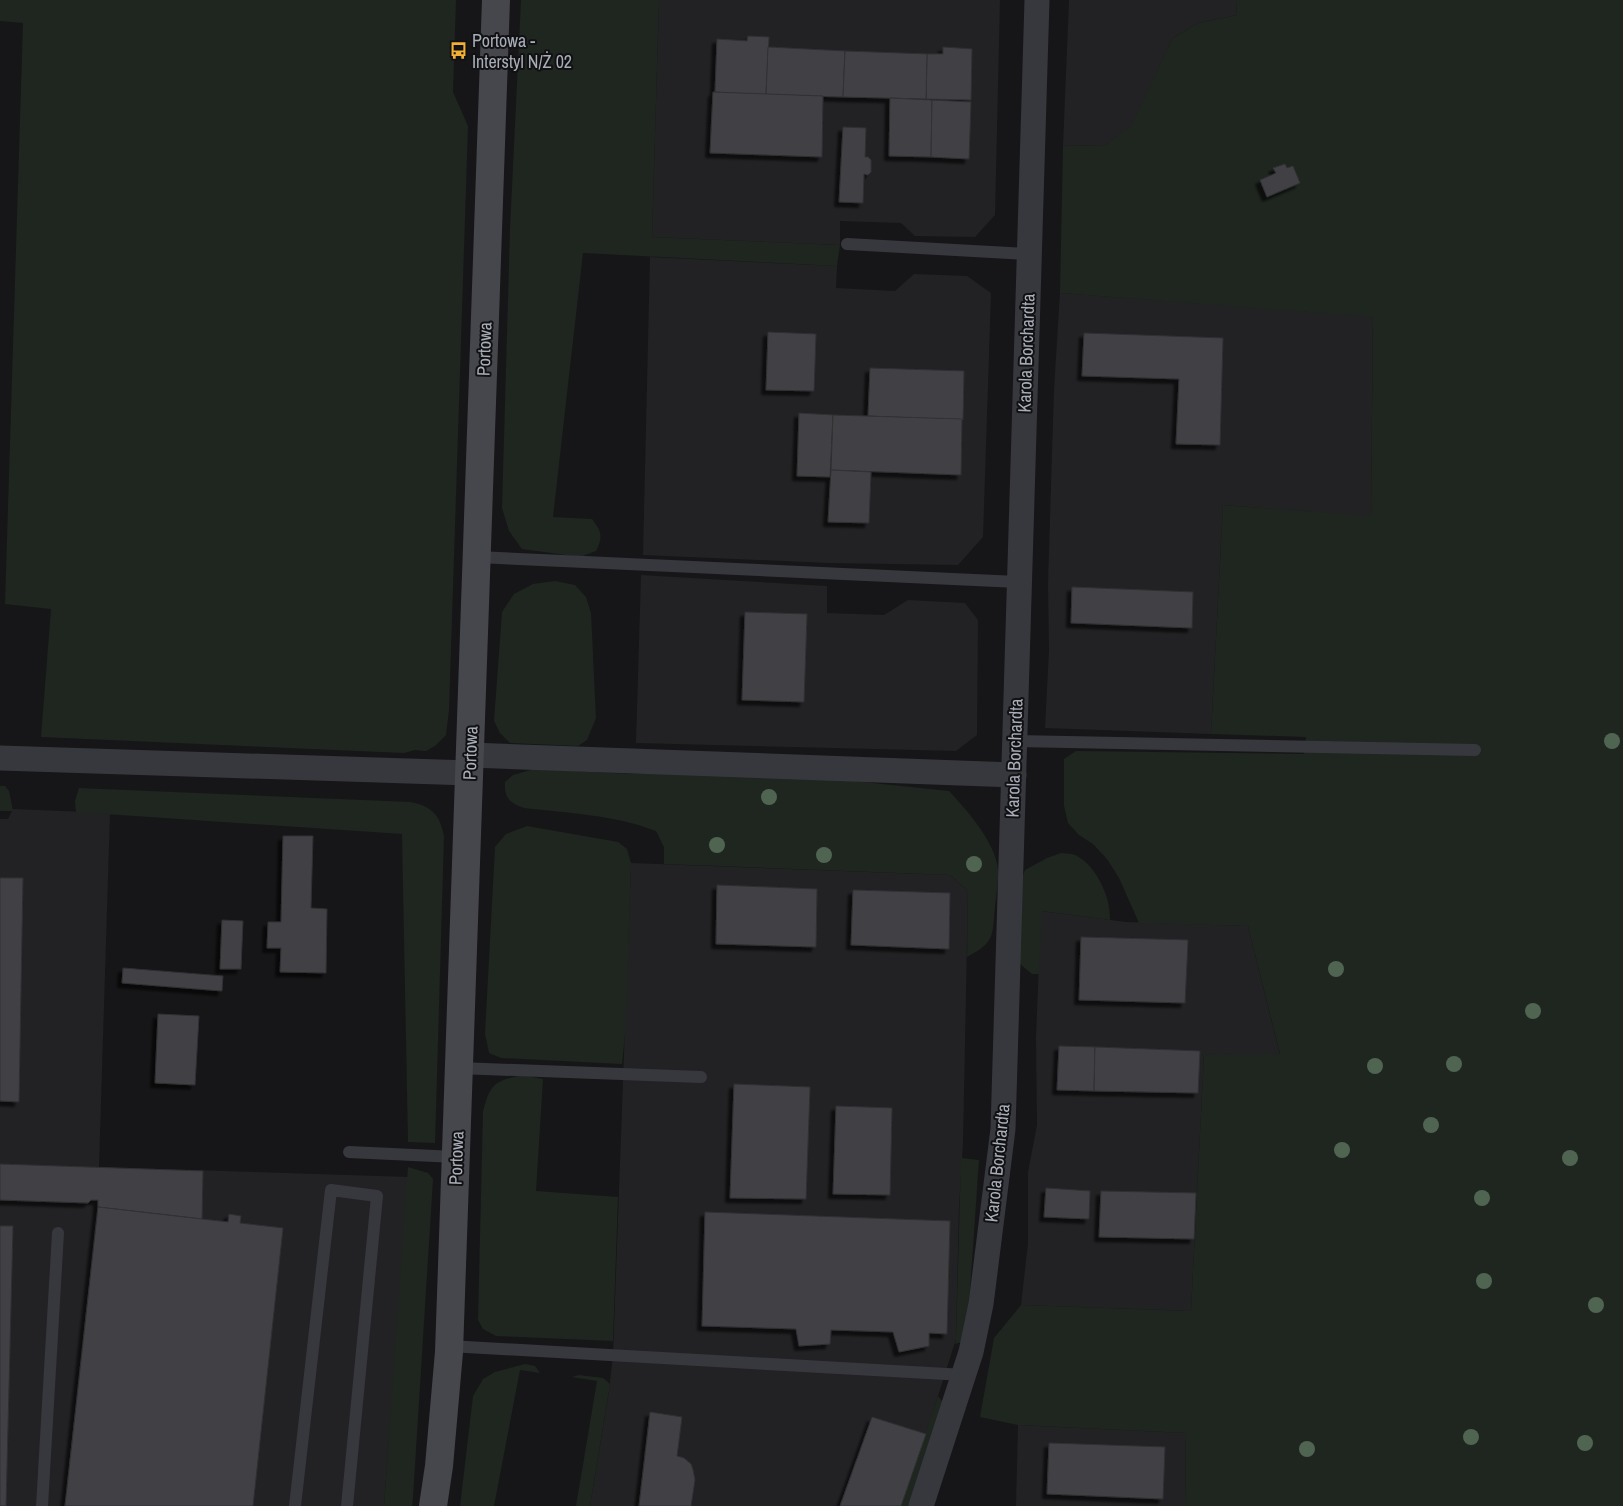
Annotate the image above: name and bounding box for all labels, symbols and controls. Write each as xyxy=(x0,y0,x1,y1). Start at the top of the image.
place label: Portowa - Interstyl N/Ż 02 xyxy=(472,28,572,74)
bus stop icon: Portowa - Interstyl N/Ż 02 xyxy=(448,40,468,60)
street label: Karola Borchardta xyxy=(1011,293,1041,413)
street label: Portowa xyxy=(471,322,497,376)
street label: Karola Borchardta xyxy=(999,698,1029,818)
street label: Portowa xyxy=(457,726,483,780)
street label: Karola Borchardta xyxy=(978,1103,1016,1223)
street label: Portowa xyxy=(443,1131,469,1185)

